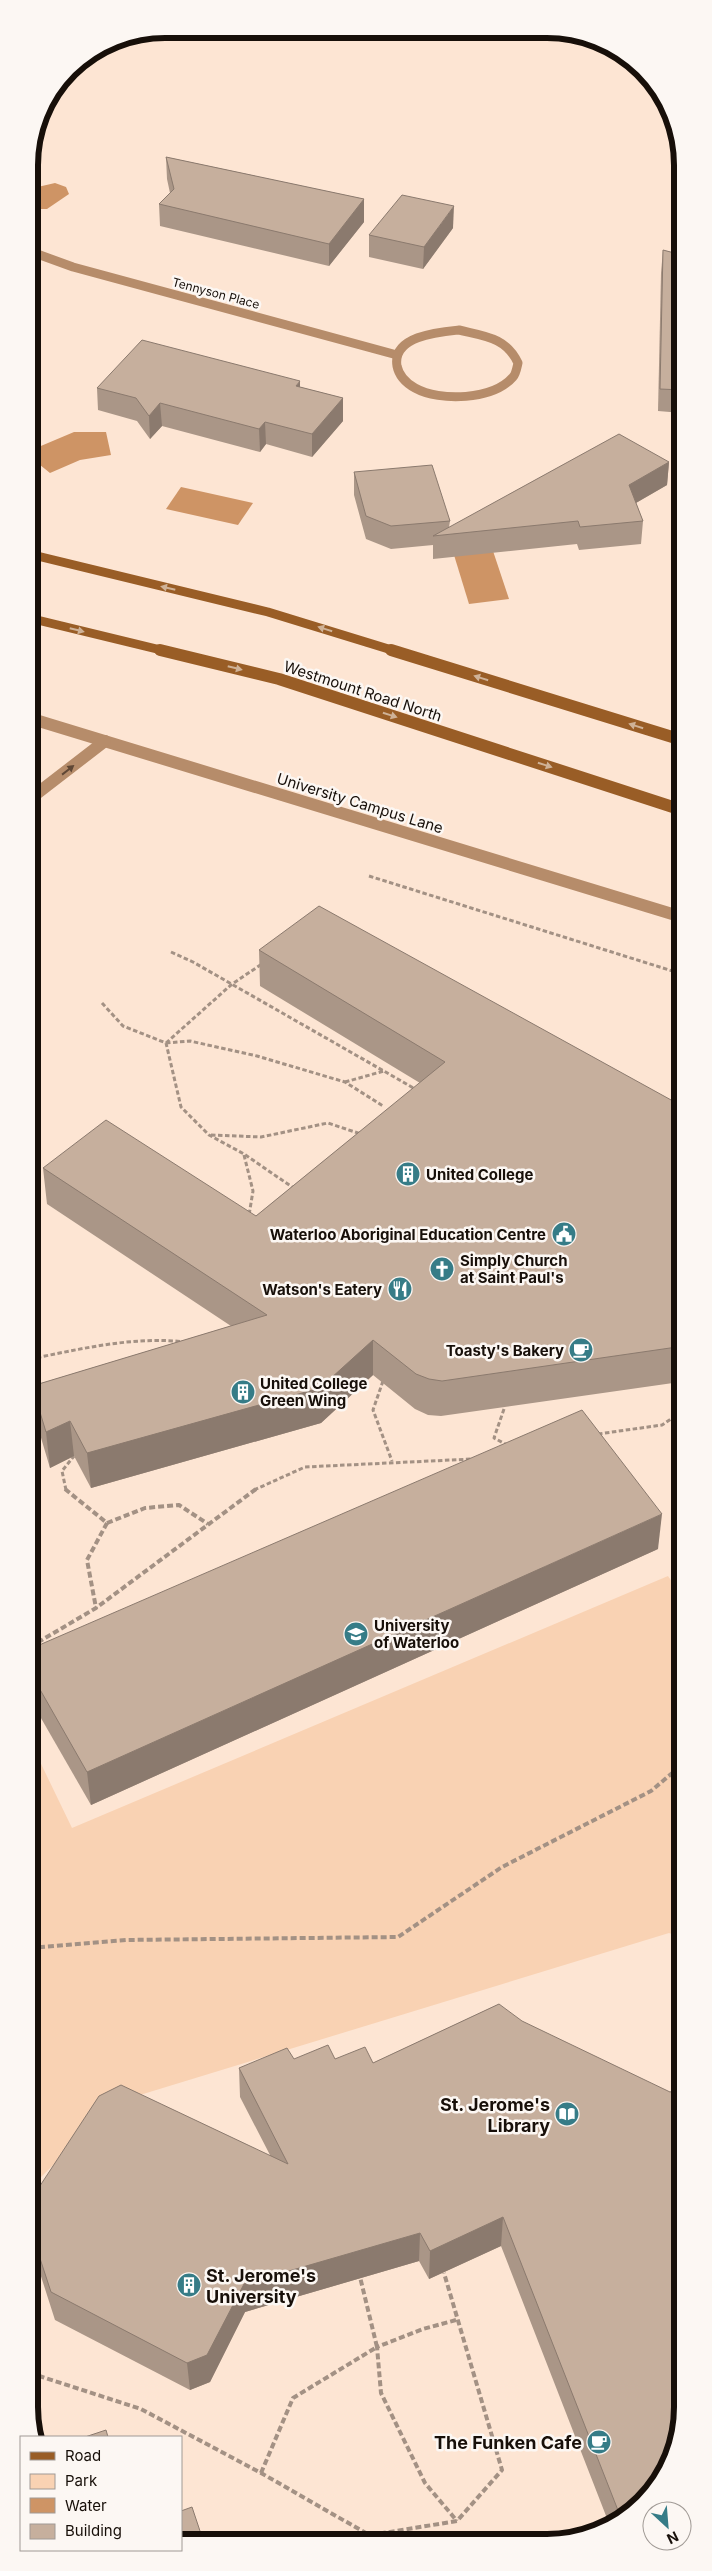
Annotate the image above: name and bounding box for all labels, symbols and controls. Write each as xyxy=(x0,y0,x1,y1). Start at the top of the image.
street label: Tennyson Place xyxy=(171,274,261,312)
one-way arrow xyxy=(161,584,176,592)
one-way arrow xyxy=(318,625,333,633)
one-way arrow xyxy=(69,626,84,634)
street label: Westmount Road North xyxy=(282,656,444,726)
one-way arrow xyxy=(227,664,242,672)
one-way arrow xyxy=(473,673,488,681)
one-way arrow xyxy=(383,711,398,719)
one-way arrow xyxy=(628,721,643,729)
one-way arrow xyxy=(537,762,552,769)
one-way arrow xyxy=(61,764,74,775)
street label: University Campus Lane xyxy=(275,769,445,837)
building icon: United College xyxy=(395,1161,421,1187)
place label: United College xyxy=(426,1165,534,1184)
public building icon: Waterloo Aboriginal Education Centre xyxy=(551,1221,577,1247)
place label: Waterloo Aboriginal Education Centre xyxy=(270,1225,546,1244)
place label: Simply Church at Saint Paul's xyxy=(460,1251,568,1287)
church icon: Simply Church at Saint Paul's xyxy=(429,1256,455,1282)
restaurant icon: Watson's Eatery xyxy=(387,1276,413,1302)
place label: Watson's Eatery xyxy=(262,1280,382,1299)
cafe icon: Toasty's Bakery xyxy=(568,1337,594,1363)
place label: Toasty's Bakery xyxy=(446,1341,564,1360)
place label: United College Green Wing xyxy=(260,1374,368,1410)
building icon: United College Green Wing xyxy=(230,1379,256,1405)
place label: University of Waterloo xyxy=(374,1616,459,1652)
school or university icon: University of Waterloo xyxy=(343,1621,369,1647)
place label: St. Jerome's Library xyxy=(440,2094,550,2136)
library icon: St. Jerome's Library xyxy=(554,2101,580,2127)
place label: St. Jerome's University xyxy=(206,2265,316,2307)
building icon: St. Jerome's University xyxy=(176,2272,202,2298)
cafe icon: The Funken Cafe xyxy=(586,2429,612,2455)
place label: The Funken Cafe xyxy=(434,2432,582,2453)
legend xyxy=(20,2436,182,2551)
text: Road xyxy=(65,2446,101,2465)
text: Park xyxy=(65,2471,98,2490)
text: Water xyxy=(65,2496,107,2515)
north arrow xyxy=(642,2501,692,2551)
text: Building xyxy=(65,2521,122,2540)
text: N xyxy=(664,2528,681,2548)

